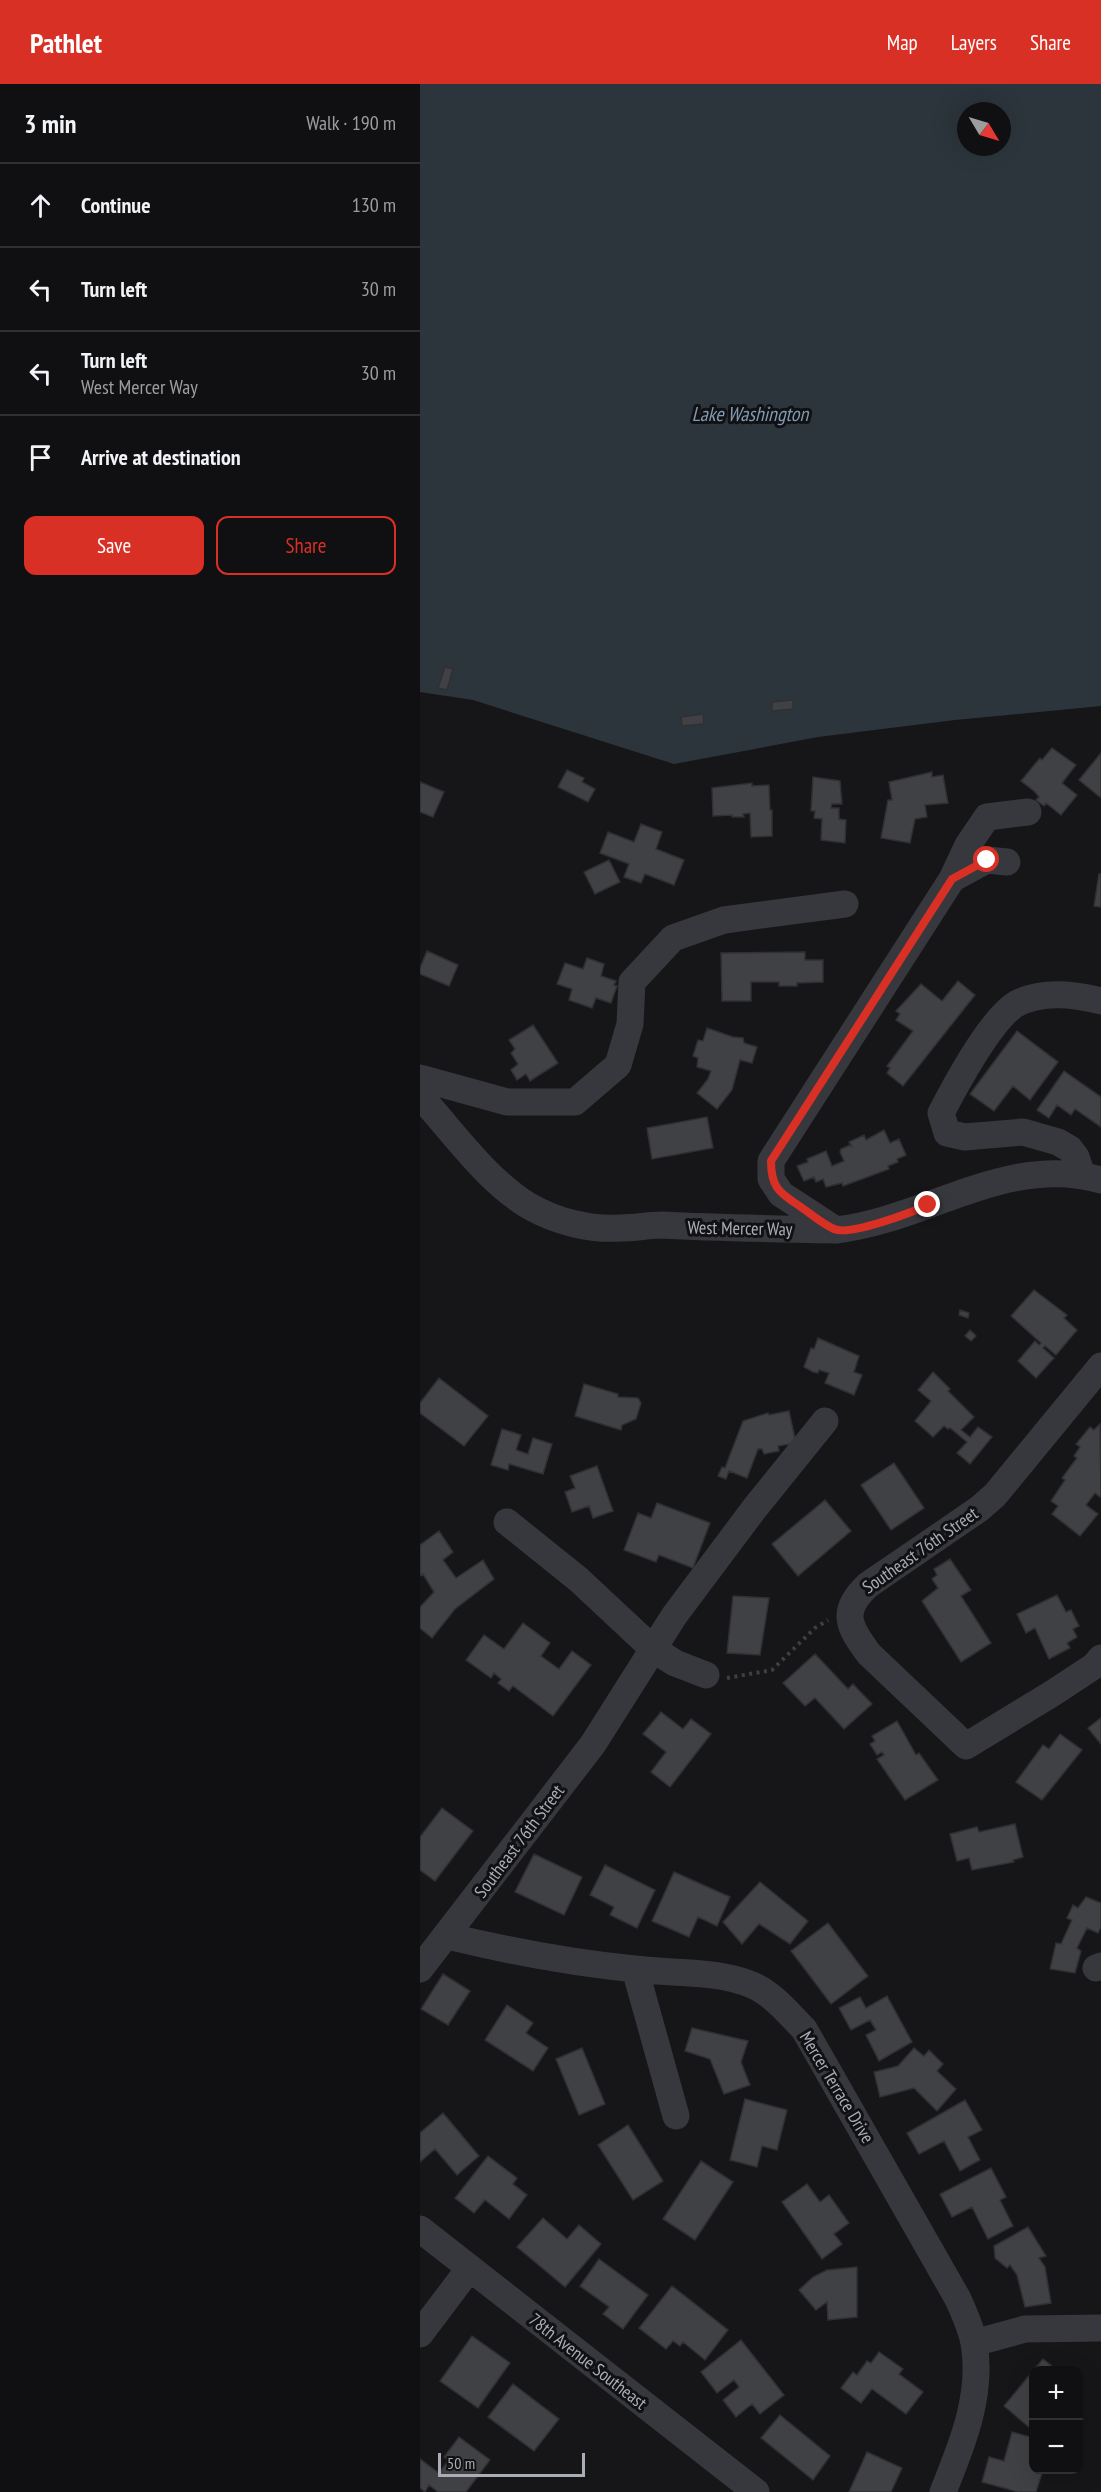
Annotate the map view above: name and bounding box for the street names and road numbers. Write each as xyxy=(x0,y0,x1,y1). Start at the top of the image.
street label: West Mercer Way xyxy=(687,1216,793,1240)
street label: Southeast 76th Street xyxy=(858,1502,982,1598)
street label: Southeast 76th Street xyxy=(469,1780,569,1902)
street label: Mercer Terrace Drive xyxy=(795,2027,879,2147)
street label: 78th Avenue Southeast xyxy=(524,2308,652,2414)

